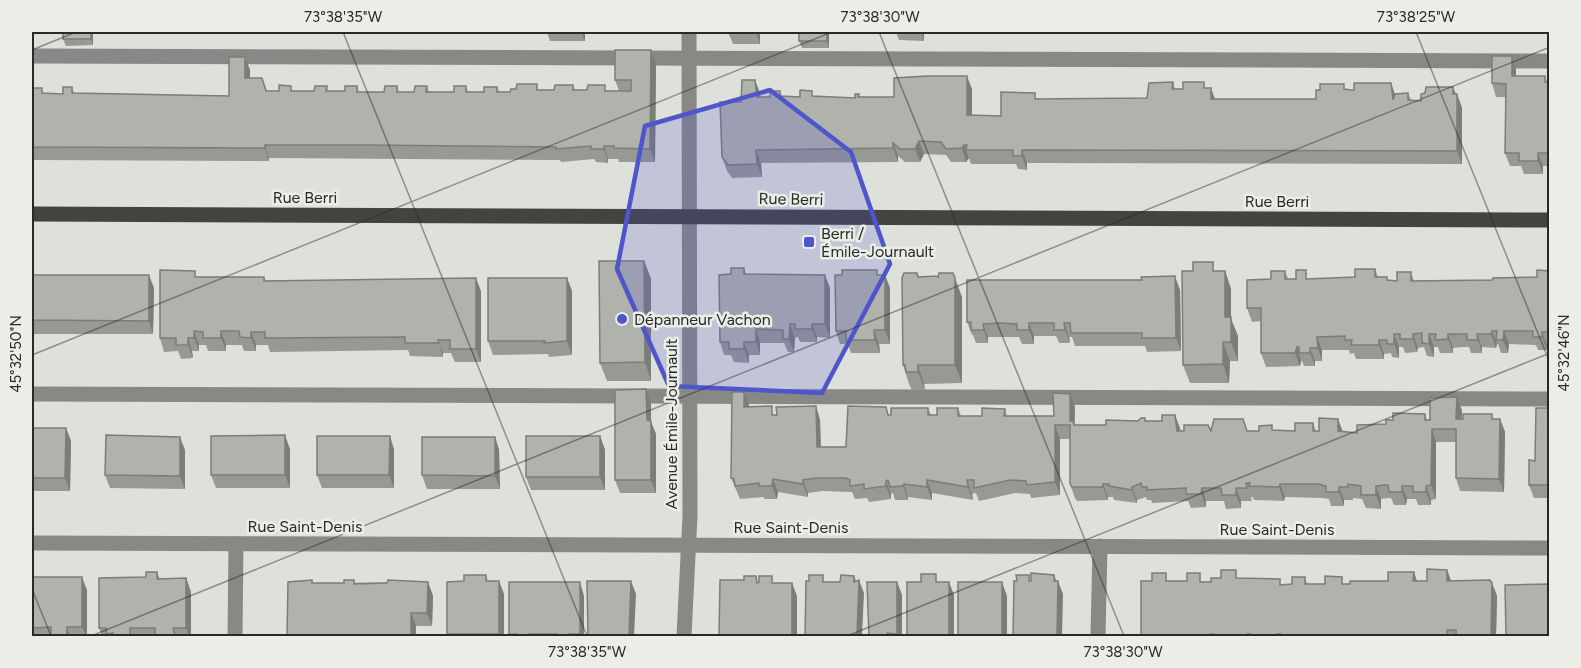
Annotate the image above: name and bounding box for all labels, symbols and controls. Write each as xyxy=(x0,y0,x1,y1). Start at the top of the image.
text: 73°38'35"W xyxy=(304,8,383,26)
text: 73°38'30"W xyxy=(840,8,920,26)
text: 73°38'25"W xyxy=(1377,8,1456,26)
street label: Rue Berri xyxy=(273,188,337,207)
street label: Rue Berri xyxy=(758,189,824,209)
street label: Rue Berri xyxy=(1245,192,1309,211)
place label: Berri / Émile-Journault xyxy=(821,224,934,261)
marker: Berri / Émile-Journault xyxy=(802,235,816,249)
place label: Dépanneur Vachon xyxy=(634,310,771,329)
marker: Dépanneur Vachon xyxy=(615,312,629,326)
text: 45°32'46"N xyxy=(1555,314,1573,392)
text: 45°32'50"N xyxy=(7,315,25,393)
street label: Avenue Émile-Journault xyxy=(662,338,681,510)
street label: Rue Saint-Denis xyxy=(248,517,362,536)
street label: Rue Saint-Denis xyxy=(734,518,848,537)
street label: Rue Saint-Denis xyxy=(1220,520,1334,539)
text: 73°38'35"W xyxy=(548,643,627,661)
text: 73°38'30"W xyxy=(1083,643,1163,661)

